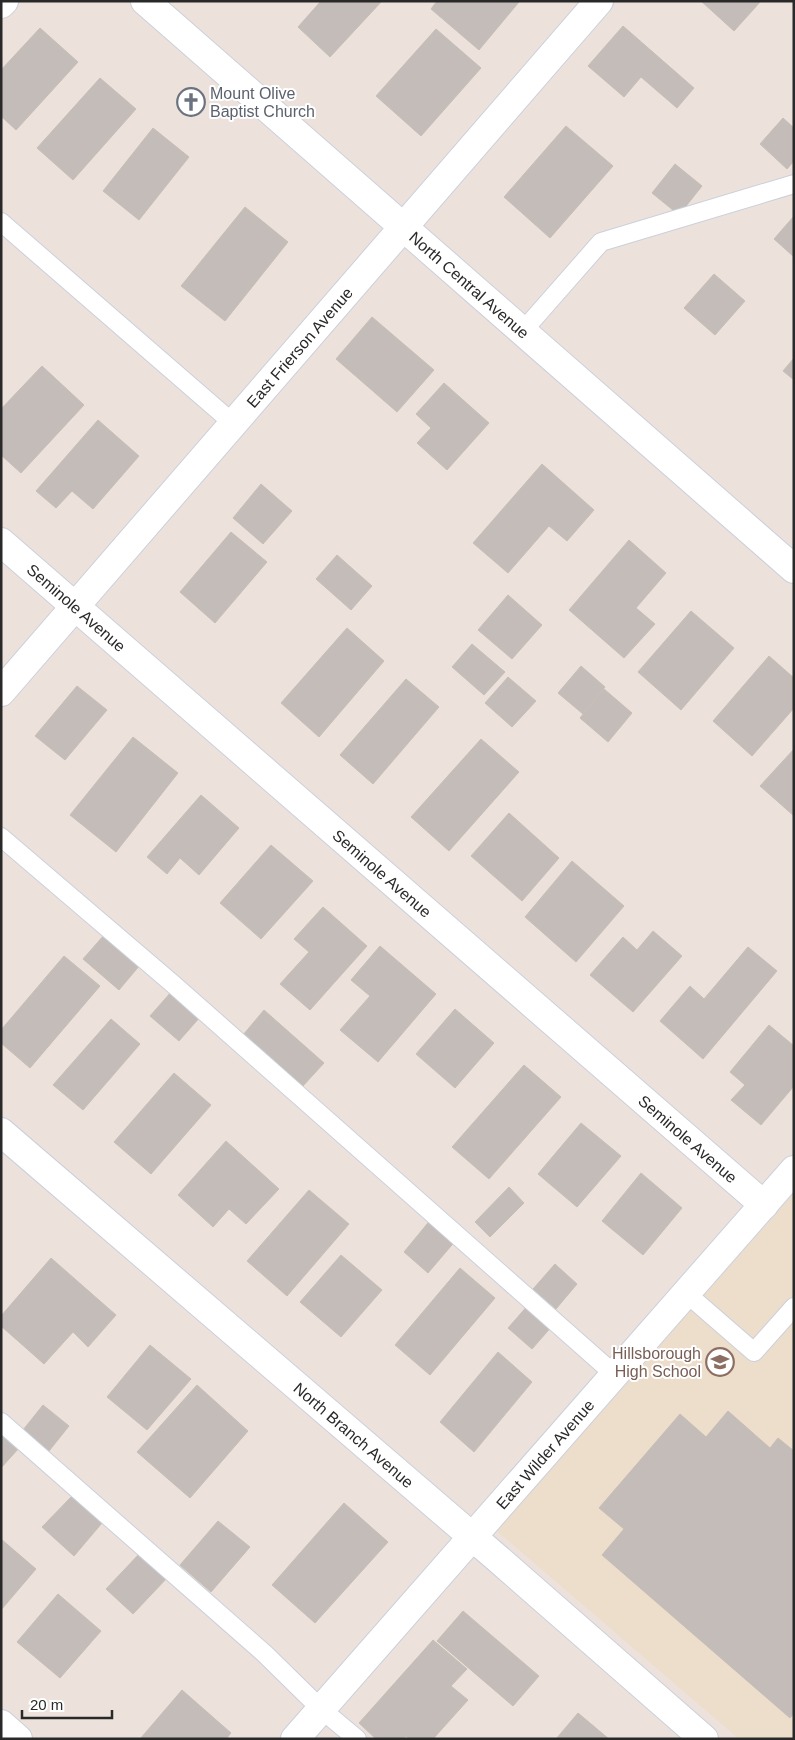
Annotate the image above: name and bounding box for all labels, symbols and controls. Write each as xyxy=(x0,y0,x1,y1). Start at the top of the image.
place label: Mount Olive Baptist Church xyxy=(210,85,315,120)
church icon: Mount Olive Baptist Church xyxy=(176,87,206,117)
street label: North Central Avenue xyxy=(406,229,532,342)
street label: East Frierson Avenue xyxy=(243,284,356,411)
street label: Seminole Avenue xyxy=(24,561,129,655)
street label: Seminole Avenue xyxy=(329,826,434,921)
street label: Seminole Avenue xyxy=(635,1092,740,1187)
place label: Hillsborough High School xyxy=(612,1345,701,1380)
school or university icon: Hillsborough High School xyxy=(705,1347,735,1377)
street label: North Branch Avenue xyxy=(290,1379,417,1491)
street label: East Wilder Avenue xyxy=(493,1396,598,1512)
scale bar xyxy=(22,1688,112,1720)
text: 20 m xyxy=(30,1696,63,1713)

